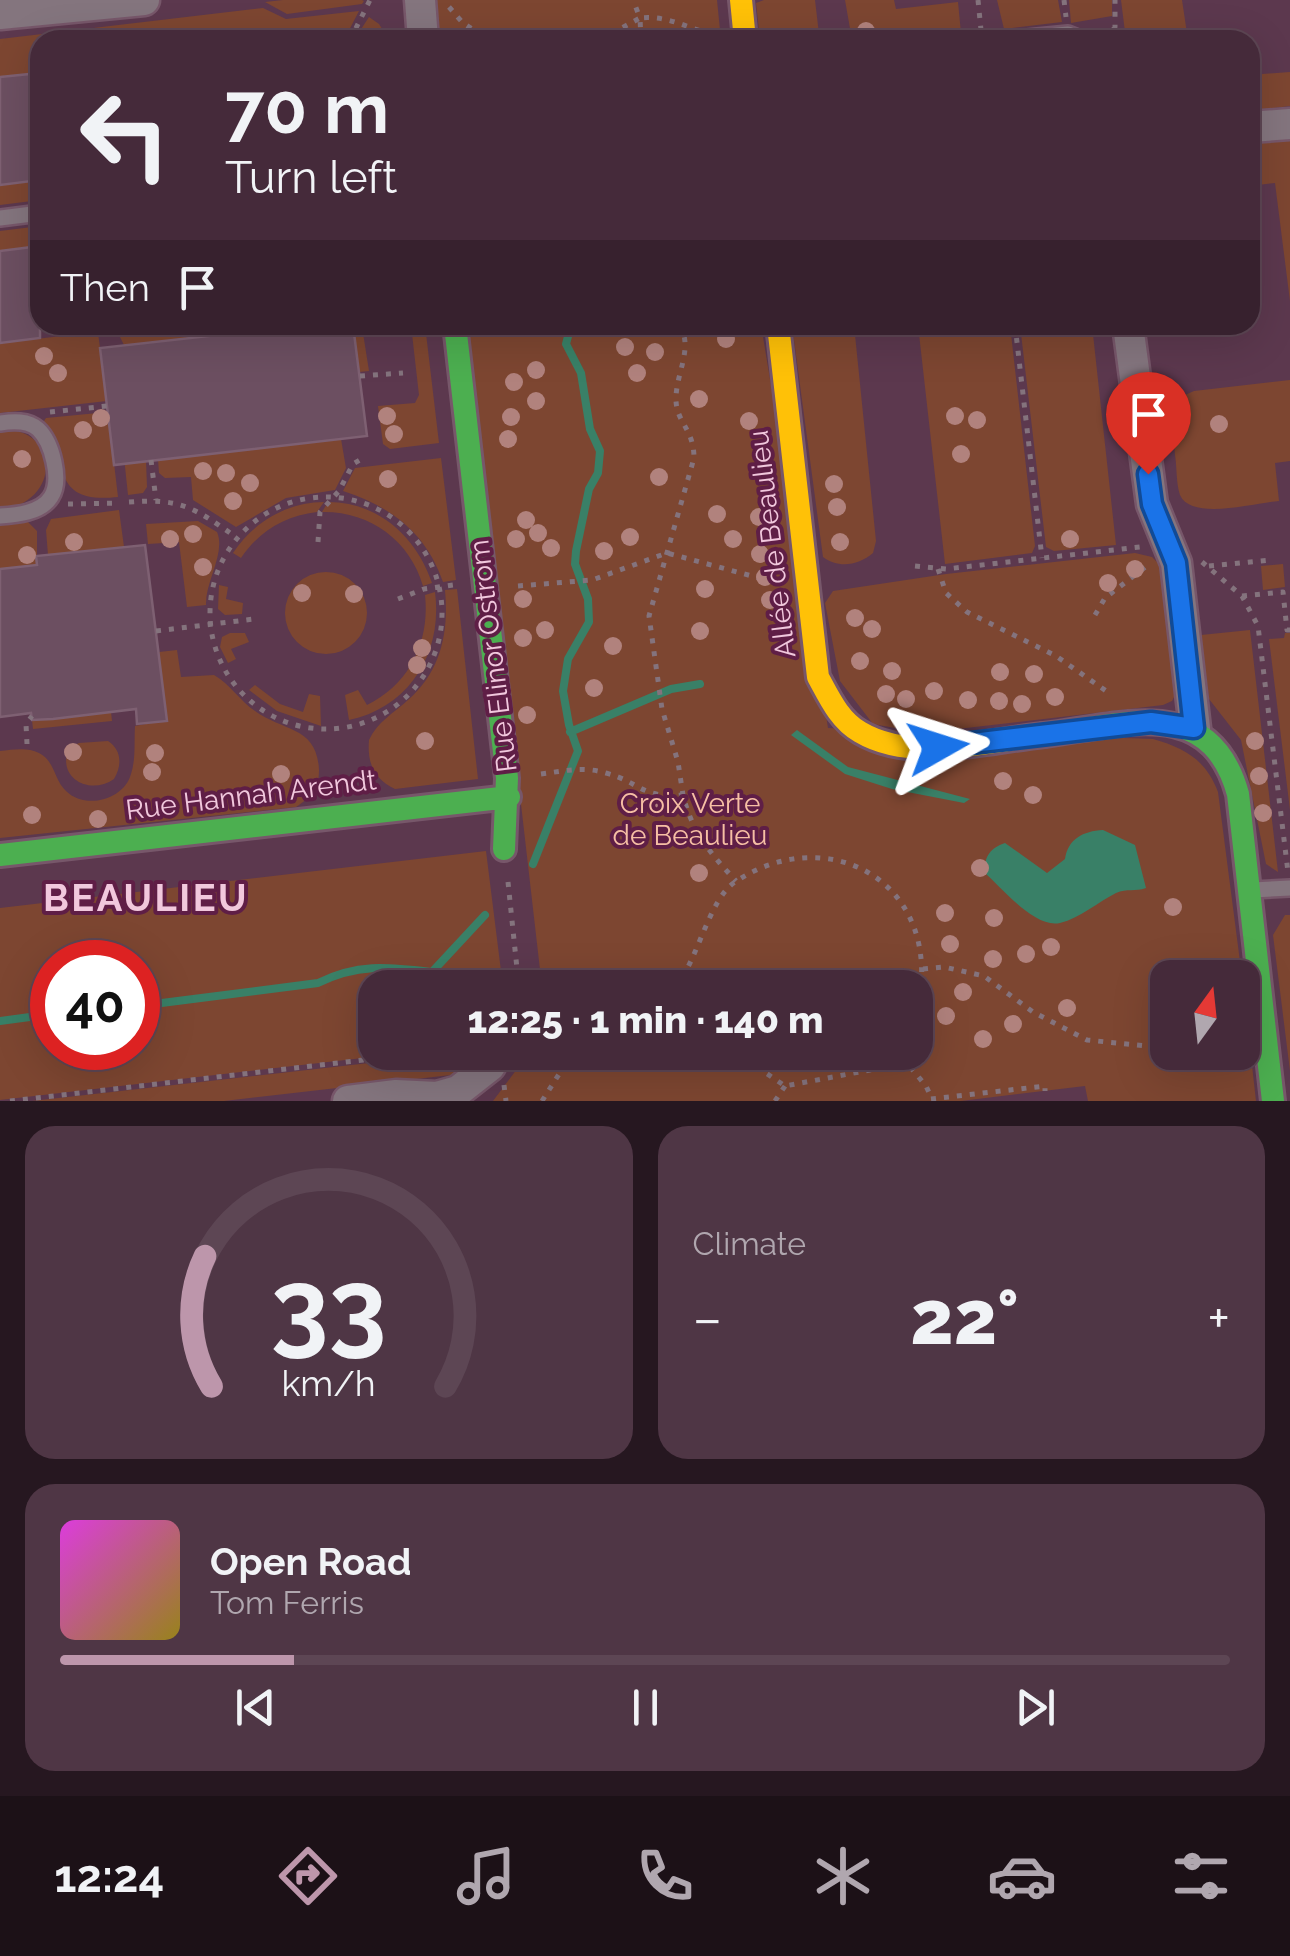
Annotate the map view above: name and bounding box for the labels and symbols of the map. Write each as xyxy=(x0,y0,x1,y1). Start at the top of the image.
pin xyxy=(1106,372,1191,475)
street label: Allée de Beaulieu xyxy=(742,428,802,660)
street label: Rue Elinor Ostrom xyxy=(462,538,524,774)
position arrow xyxy=(886,695,990,799)
street label: Rue Hannah Arendt xyxy=(124,763,379,827)
park label: Croix Verte de Beaulieu xyxy=(613,787,767,852)
district label: BEAULIEU xyxy=(43,875,249,920)
speed limit sign: 40 xyxy=(30,940,160,1070)
north arrow xyxy=(1150,960,1260,1070)

